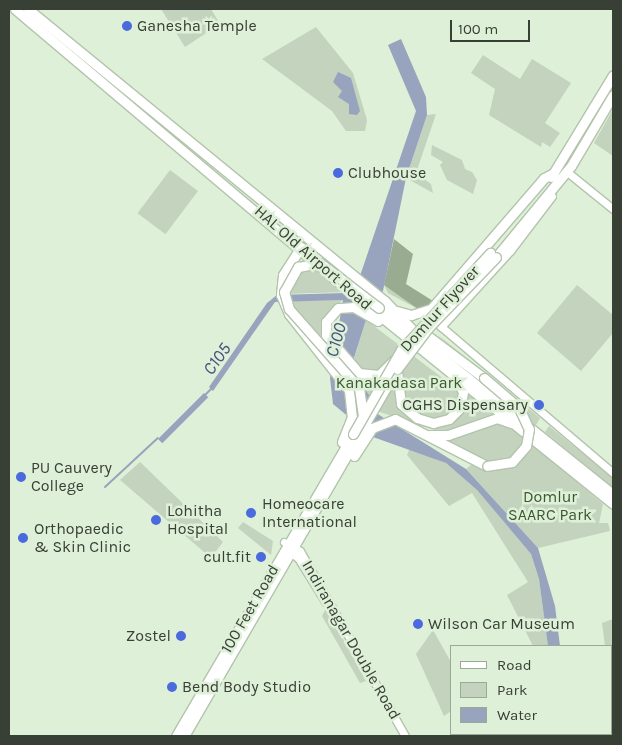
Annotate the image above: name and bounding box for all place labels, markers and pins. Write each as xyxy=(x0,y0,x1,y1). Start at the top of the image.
place label: Ganesha Temple xyxy=(137,16,257,36)
marker: Ganesha Temple xyxy=(121,20,133,32)
place label: Clubhouse xyxy=(348,163,426,183)
marker: Clubhouse xyxy=(332,167,344,179)
place label: CGHS Dispensary xyxy=(402,395,528,415)
marker: CGHS Dispensary xyxy=(532,398,546,412)
place label: PU Cauvery College xyxy=(31,458,112,496)
marker: PU Cauvery College xyxy=(15,471,27,483)
place label: Homeocare International xyxy=(262,494,357,532)
place label: Lohitha Hospital xyxy=(167,501,228,539)
marker: Homeocare International xyxy=(244,506,258,520)
marker: Lohitha Hospital xyxy=(149,513,163,527)
place label: Orthopaedic & Skin Clinic xyxy=(34,519,131,557)
marker: Orthopaedic & Skin Clinic xyxy=(16,531,30,545)
place label: cult.fit xyxy=(203,547,251,567)
marker: cult.fit xyxy=(255,551,267,563)
place label: Wilson Car Museum xyxy=(428,614,575,634)
marker: Wilson Car Museum xyxy=(412,618,424,630)
place label: Zostel xyxy=(126,626,171,646)
marker: Zostel xyxy=(175,630,187,642)
place label: Bend Body Studio xyxy=(182,677,311,697)
marker: Bend Body Studio xyxy=(166,681,178,693)

